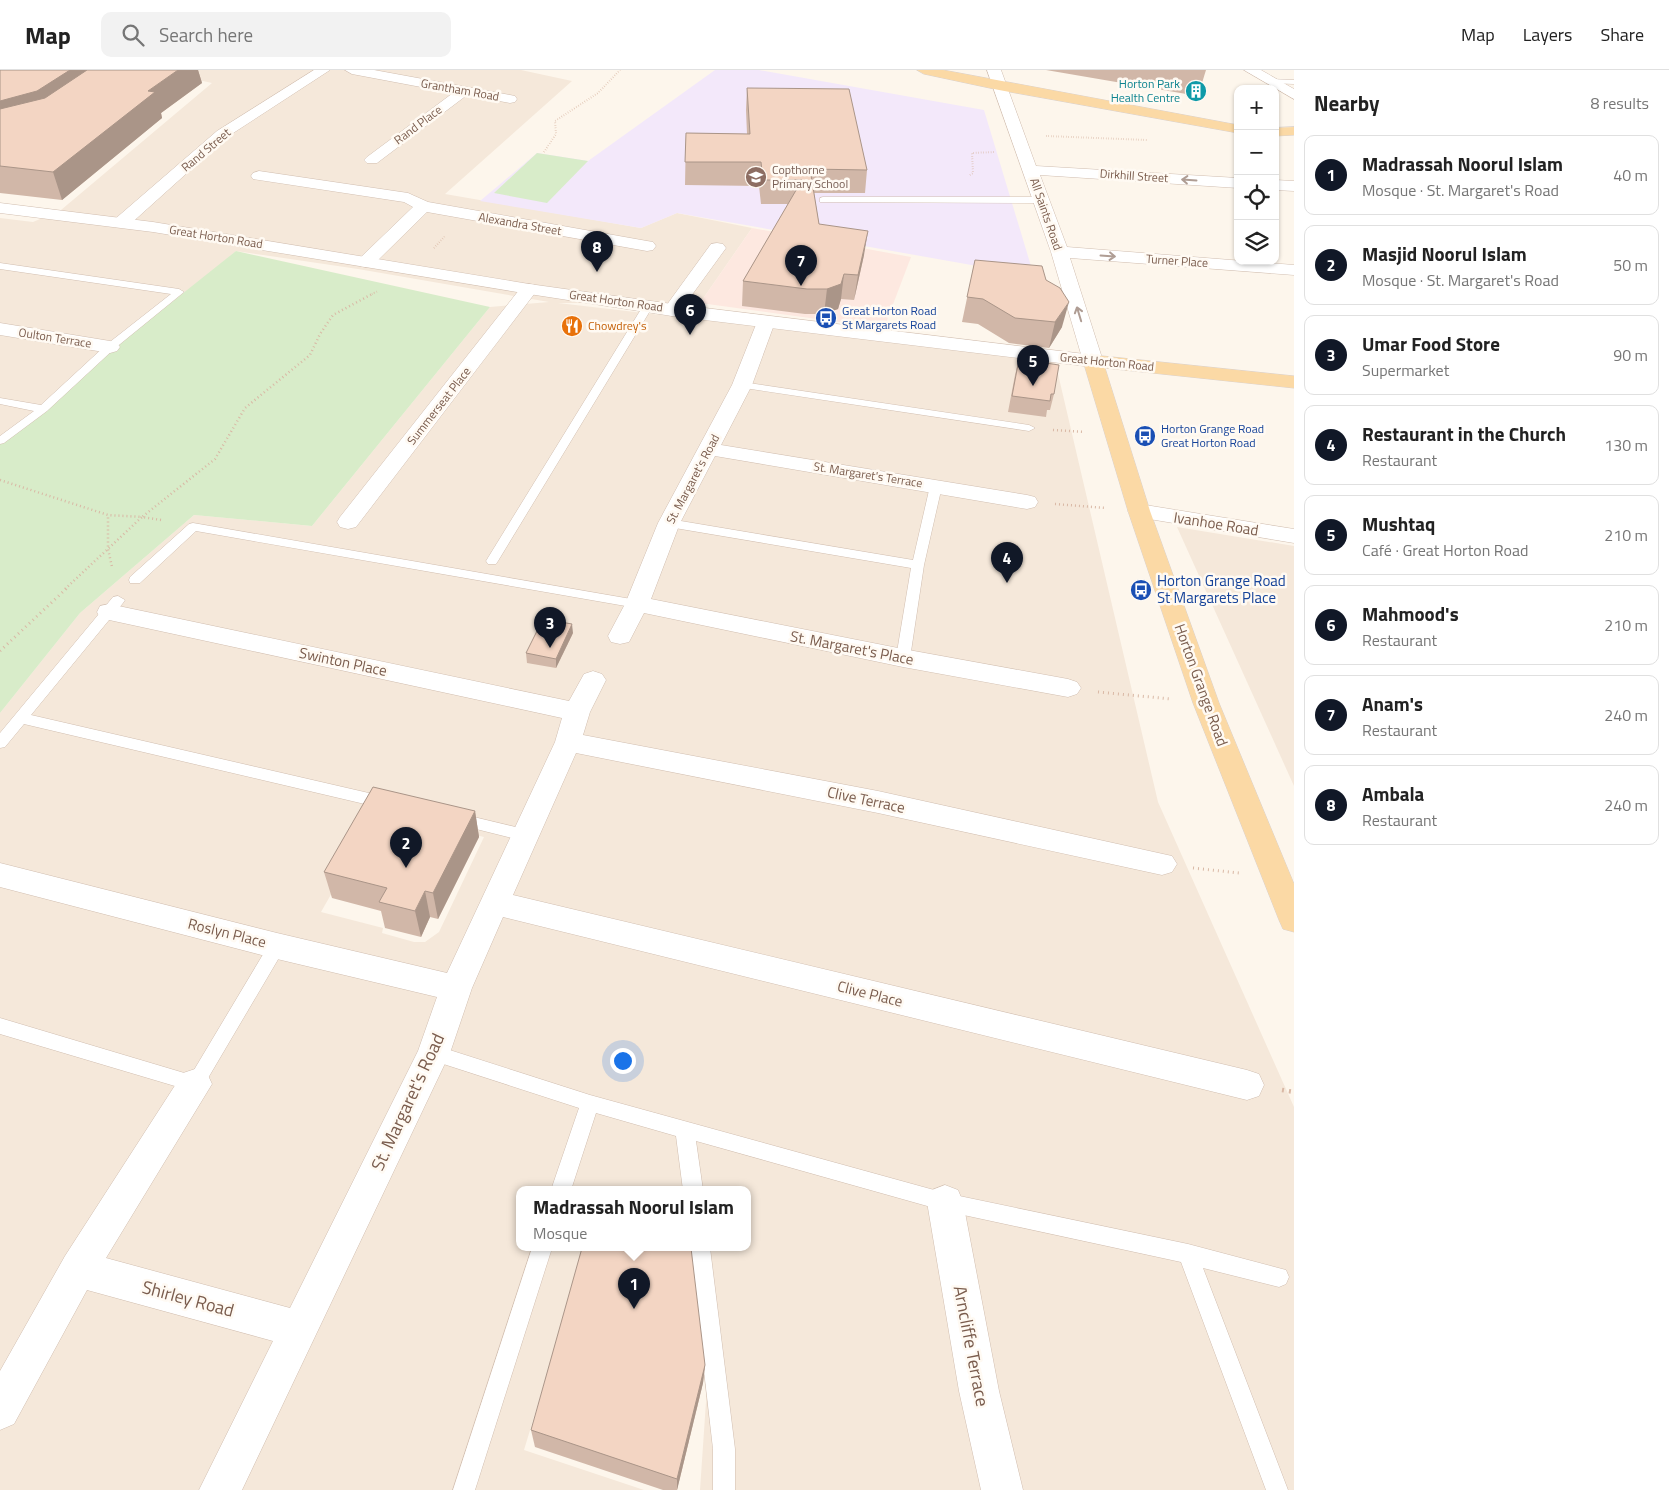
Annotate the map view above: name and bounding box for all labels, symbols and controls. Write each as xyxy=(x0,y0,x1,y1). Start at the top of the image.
search box xyxy=(101,12,451,57)
text: Map xyxy=(25,17,71,53)
text: Search here xyxy=(159,20,253,49)
icon: search xyxy=(119,21,147,49)
text: Map xyxy=(1461,21,1495,48)
text: Layers xyxy=(1523,21,1572,48)
text: Share xyxy=(1600,21,1644,48)
street label: Grantham Road xyxy=(419,73,501,106)
place label: Horton Park Health Centre xyxy=(1111,74,1180,107)
building icon: Horton Park Health Centre xyxy=(1184,79,1208,103)
map controls xyxy=(1234,85,1279,265)
button: + xyxy=(1234,85,1279,130)
text: Nearby xyxy=(1314,87,1379,119)
text: 8 results xyxy=(1590,91,1649,115)
street label: Rand Place xyxy=(390,100,446,149)
street label: Rand Street xyxy=(177,123,235,176)
button: − xyxy=(1234,130,1279,175)
text: Madrassah Noorul Islam xyxy=(1362,149,1563,178)
place label: Copthorne Primary School xyxy=(772,160,848,193)
text: 1 xyxy=(1327,163,1335,187)
text: 40 m xyxy=(1613,163,1648,187)
street label: Dirkhill Street xyxy=(1099,164,1170,187)
school or university icon: Copthorne Primary School xyxy=(744,165,768,189)
street label: All Saints Road xyxy=(1025,175,1068,253)
one-way arrow xyxy=(1181,175,1197,184)
button: locate xyxy=(1234,175,1279,220)
text: Mosque · St. Margaret's Road xyxy=(1362,178,1559,202)
street label: Alexandra Street xyxy=(477,207,564,240)
street label: Great Horton Road xyxy=(168,220,264,253)
button: layers xyxy=(1234,220,1279,265)
pin: 8 xyxy=(581,231,613,272)
text: Masjid Noorul Islam xyxy=(1362,239,1527,268)
pin: 7 xyxy=(785,245,817,286)
street label: Turner Place xyxy=(1145,249,1209,272)
one-way arrow xyxy=(1100,251,1116,260)
text: 2 xyxy=(1327,253,1335,277)
text: 50 m xyxy=(1613,253,1648,277)
text: Mosque · St. Margaret's Road xyxy=(1362,268,1559,292)
street label: Great Horton Road xyxy=(568,285,664,316)
pin: 6 xyxy=(674,294,706,335)
place label: Great Horton Road St Margarets Road xyxy=(842,301,937,334)
bus stop icon: Great Horton Road St Margarets Road xyxy=(814,306,838,330)
one-way arrow xyxy=(1073,306,1083,322)
restaurant icon: Chowdrey's xyxy=(560,314,584,338)
place label: Chowdrey's xyxy=(588,316,647,335)
street label: Oulton Terrace xyxy=(17,322,93,353)
text: Umar Food Store xyxy=(1362,329,1500,358)
text: 3 xyxy=(1327,343,1335,367)
text: 90 m xyxy=(1613,343,1648,367)
pin: 5 xyxy=(1017,345,1049,386)
street label: Great Horton Road xyxy=(1059,347,1155,376)
text: Supermarket xyxy=(1362,358,1449,382)
street label: Summerseat Place xyxy=(402,362,475,449)
place label: Horton Grange Road Great Horton Road xyxy=(1161,419,1264,452)
text: Restaurant in the Church xyxy=(1362,419,1566,448)
bus stop icon: Horton Grange Road Great Horton Road xyxy=(1133,424,1157,448)
street label: St. Margaret's Road xyxy=(661,431,724,527)
text: 4 xyxy=(1327,433,1335,457)
text: 130 m xyxy=(1604,433,1648,457)
text: Restaurant xyxy=(1362,448,1437,472)
street label: St. Margaret's Terrace xyxy=(812,457,924,492)
street label: Ivanhoe Road xyxy=(1172,505,1260,542)
text: Mushtaq xyxy=(1362,509,1435,538)
text: 5 xyxy=(1327,523,1335,547)
text: 210 m xyxy=(1604,523,1648,547)
text: Café · Great Horton Road xyxy=(1362,538,1528,562)
pin: 4 xyxy=(991,542,1023,583)
place label: Horton Grange Road St Margarets Place xyxy=(1157,569,1286,609)
bus stop icon: Horton Grange Road St Margarets Place xyxy=(1129,578,1153,602)
text: Mahmood's xyxy=(1362,599,1459,628)
pin: 3 xyxy=(534,607,566,648)
text: 6 xyxy=(1327,613,1335,637)
text: 210 m xyxy=(1604,613,1648,637)
street label: Horton Grange Road xyxy=(1169,620,1234,749)
street label: St. Margaret's Place xyxy=(788,624,916,671)
text: Restaurant xyxy=(1362,628,1437,652)
street label: Swinton Place xyxy=(297,641,389,682)
text: Anam's xyxy=(1362,689,1423,718)
text: 7 xyxy=(1327,703,1335,727)
text: 240 m xyxy=(1604,703,1648,727)
text: Restaurant xyxy=(1362,718,1437,742)
text: Ambala xyxy=(1362,779,1424,808)
street label: Clive Terrace xyxy=(825,780,907,819)
text: 8 xyxy=(1327,793,1335,817)
text: 240 m xyxy=(1604,793,1648,817)
text: Restaurant xyxy=(1362,808,1437,832)
pin: 2 xyxy=(390,827,422,868)
street label: Roslyn Place xyxy=(186,912,269,953)
street label: Clive Place xyxy=(835,974,905,1013)
street label: St. Margaret's Road xyxy=(364,1029,451,1175)
your location xyxy=(610,1048,636,1074)
popup xyxy=(516,1186,751,1251)
text: Madrassah Noorul Islam xyxy=(533,1192,734,1221)
text: Mosque xyxy=(533,1221,587,1245)
pin: 1 xyxy=(618,1268,650,1309)
street label: Shirley Road xyxy=(139,1273,237,1324)
street label: Arncliffe Terrace xyxy=(947,1283,996,1409)

